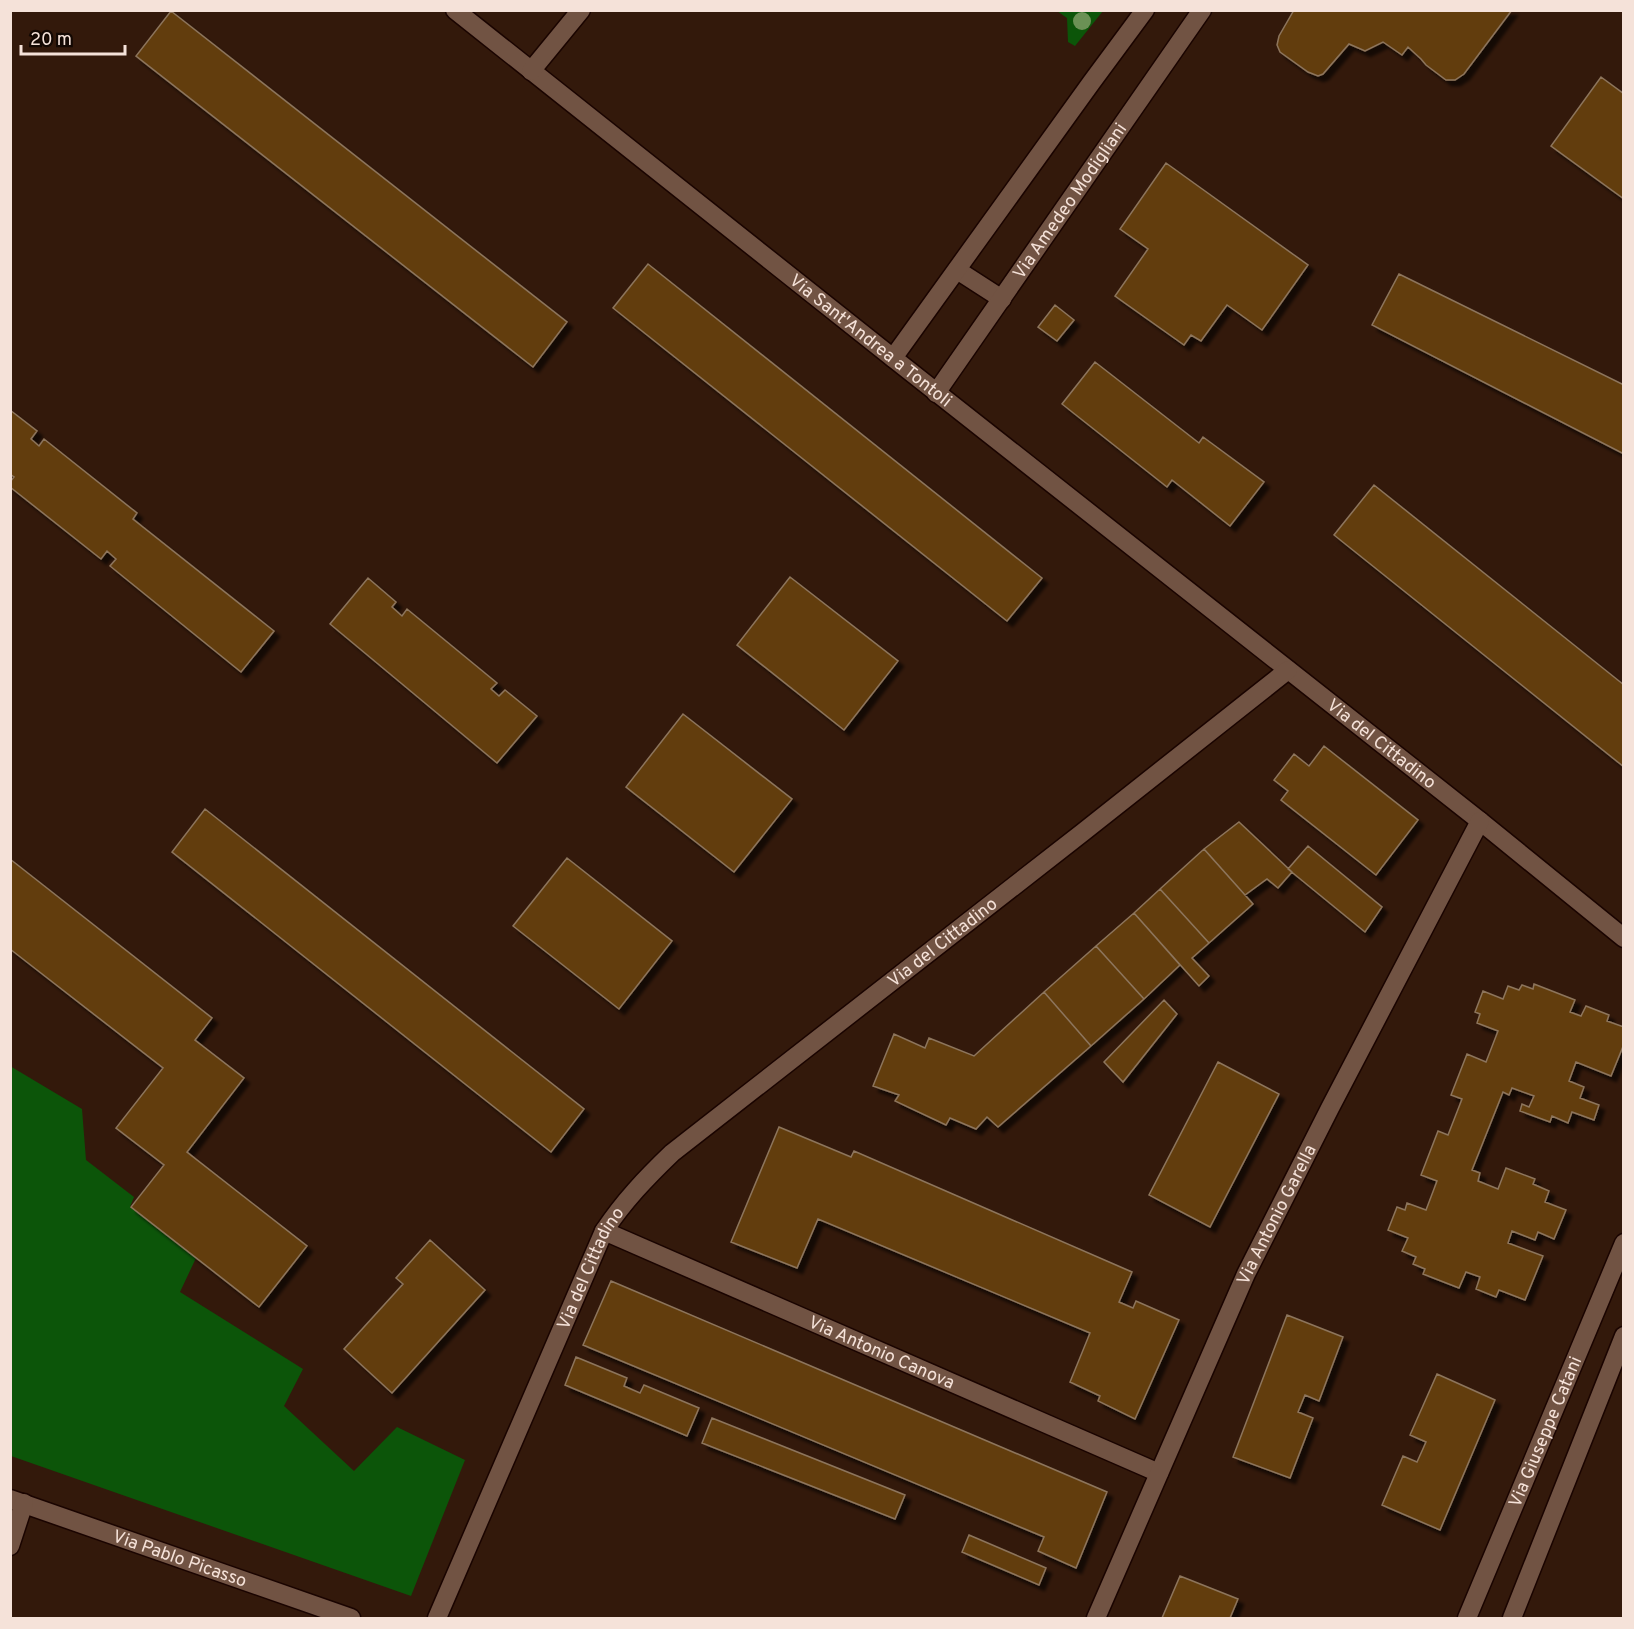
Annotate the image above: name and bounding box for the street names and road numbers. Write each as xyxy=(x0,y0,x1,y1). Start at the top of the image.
street label: Via Amedeo Modigliani xyxy=(1009,119,1133,284)
street label: Via Sant'Andrea a Tontoli xyxy=(784,270,956,413)
street label: Via del Cittadino xyxy=(1322,694,1440,795)
street label: Via del Cittadino xyxy=(884,893,1003,993)
street label: Via Antonio Garella xyxy=(1233,1141,1323,1289)
street label: Via del Cittadino xyxy=(553,1203,630,1334)
street label: Via Antonio Canova xyxy=(805,1312,958,1395)
street label: Via Giuseppe Catani xyxy=(1505,1353,1588,1511)
street label: Via Pablo Picasso xyxy=(109,1526,250,1594)

